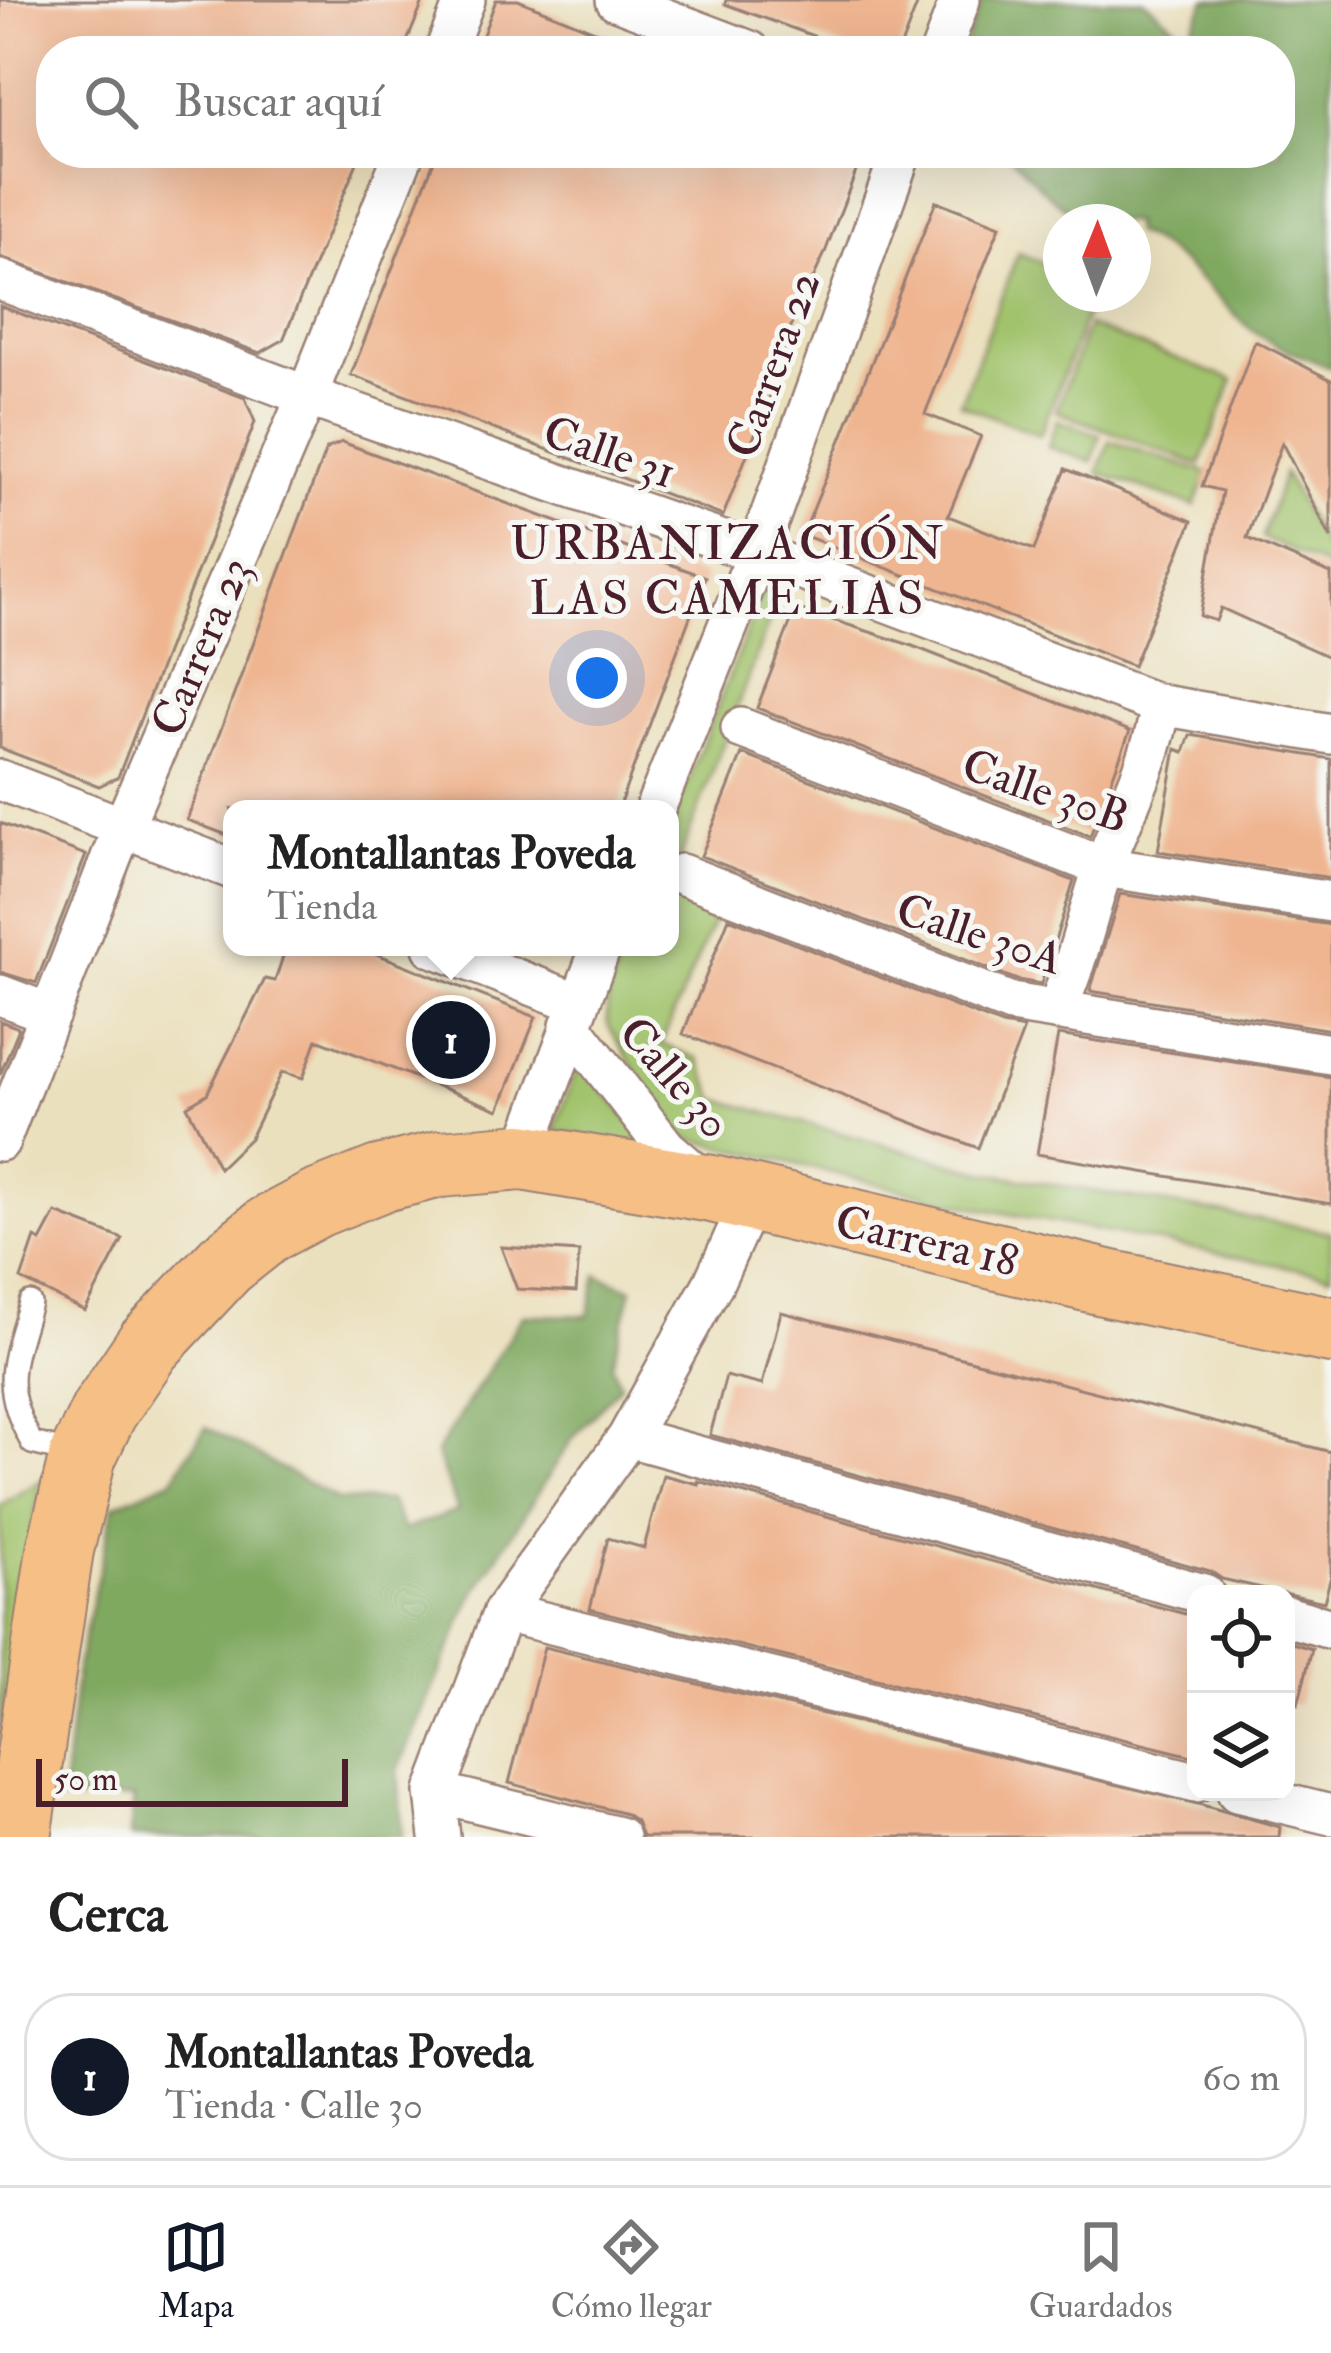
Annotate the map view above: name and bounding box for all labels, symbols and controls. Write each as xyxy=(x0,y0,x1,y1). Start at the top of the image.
search box xyxy=(36,36,1295,168)
icon: search xyxy=(78,69,144,135)
text: Buscar aquí xyxy=(174,74,382,130)
north arrow xyxy=(1043,204,1151,312)
street label: Carrera 22 xyxy=(714,264,833,465)
street label: Calle 31 xyxy=(536,404,683,501)
district label: URBANIZACIÓN LAS CAMELIAS xyxy=(510,513,946,629)
street label: Carrera 23 xyxy=(139,549,264,744)
your location xyxy=(567,648,627,708)
street label: Calle 30B xyxy=(955,737,1136,846)
popup xyxy=(223,800,679,956)
text: Montallantas Poveda xyxy=(267,826,635,882)
text: Tienda xyxy=(267,882,377,931)
street label: Calle 30A xyxy=(889,882,1070,988)
pin: 1 xyxy=(412,995,490,1085)
street label: Calle 30 xyxy=(607,1006,742,1151)
street label: Carrera 18 xyxy=(830,1194,1023,1290)
map controls xyxy=(1187,1585,1295,1801)
button: locate xyxy=(1187,1585,1295,1693)
button: layers xyxy=(1187,1693,1295,1801)
scale bar xyxy=(36,1753,348,1806)
text: 50 m xyxy=(54,1759,118,1800)
text: Cerca xyxy=(48,1883,167,1947)
text: Montallantas Poveda xyxy=(165,2025,533,2081)
text: 1 xyxy=(83,2053,97,2102)
text: 60 m xyxy=(1202,2053,1280,2102)
text: Tienda · Calle 30 xyxy=(165,2081,423,2130)
tab: Mapa xyxy=(158,2214,234,2327)
tab: Cómo llegar xyxy=(551,2214,712,2327)
tab: Guardados xyxy=(1029,2214,1173,2327)

